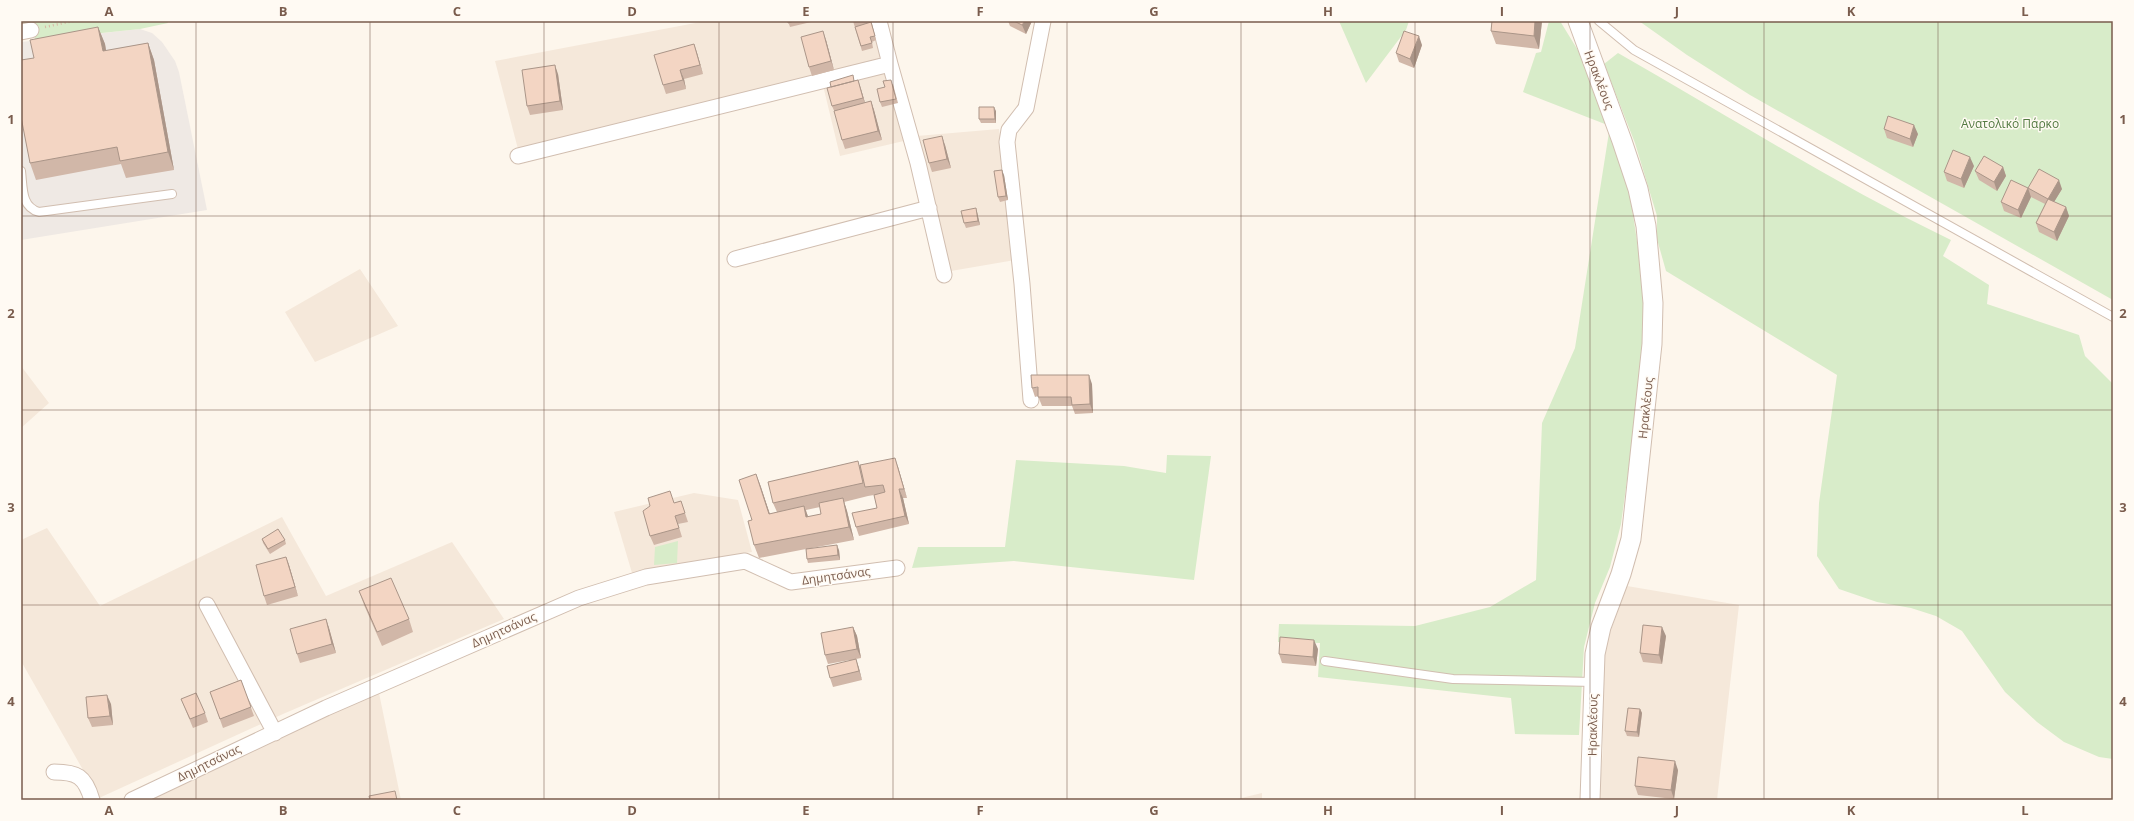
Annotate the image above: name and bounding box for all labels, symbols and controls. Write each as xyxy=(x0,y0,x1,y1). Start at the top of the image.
text: A xyxy=(105,2,114,20)
text: B xyxy=(279,2,288,20)
text: C xyxy=(453,2,461,20)
text: D xyxy=(627,2,637,20)
text: E xyxy=(802,2,810,20)
text: F xyxy=(976,2,984,20)
text: G xyxy=(1149,2,1159,20)
text: H xyxy=(1323,2,1333,20)
text: I xyxy=(1500,2,1504,20)
text: J xyxy=(1674,2,1679,20)
text: K xyxy=(1847,2,1856,20)
text: L xyxy=(2021,2,2029,20)
street label: Ηρακλέους xyxy=(1580,48,1619,112)
text: 1 xyxy=(7,110,15,128)
text: 1 xyxy=(2119,110,2127,128)
park label: Ανατολικό Πάρκο xyxy=(1961,115,2059,132)
text: 2 xyxy=(7,304,15,322)
text: 2 xyxy=(2119,304,2127,322)
street label: Ηρακλέους xyxy=(1634,376,1657,440)
text: 3 xyxy=(7,498,15,516)
text: 3 xyxy=(2119,498,2127,516)
street label: Δημητσάνας xyxy=(801,562,872,589)
street label: Δημητσάνας xyxy=(469,608,539,651)
text: 4 xyxy=(7,692,15,710)
text: 4 xyxy=(2119,692,2127,710)
street label: Ηρακλέους xyxy=(1583,694,1602,756)
street label: Δημητσάνας xyxy=(174,740,244,785)
text: A xyxy=(105,801,114,819)
text: B xyxy=(279,801,288,819)
text: C xyxy=(453,801,461,819)
text: D xyxy=(627,801,637,819)
text: E xyxy=(802,801,810,819)
text: F xyxy=(976,801,984,819)
text: G xyxy=(1149,801,1159,819)
text: H xyxy=(1323,801,1333,819)
text: I xyxy=(1500,801,1504,819)
text: J xyxy=(1674,801,1679,819)
text: K xyxy=(1847,801,1856,819)
text: L xyxy=(2021,801,2029,819)

